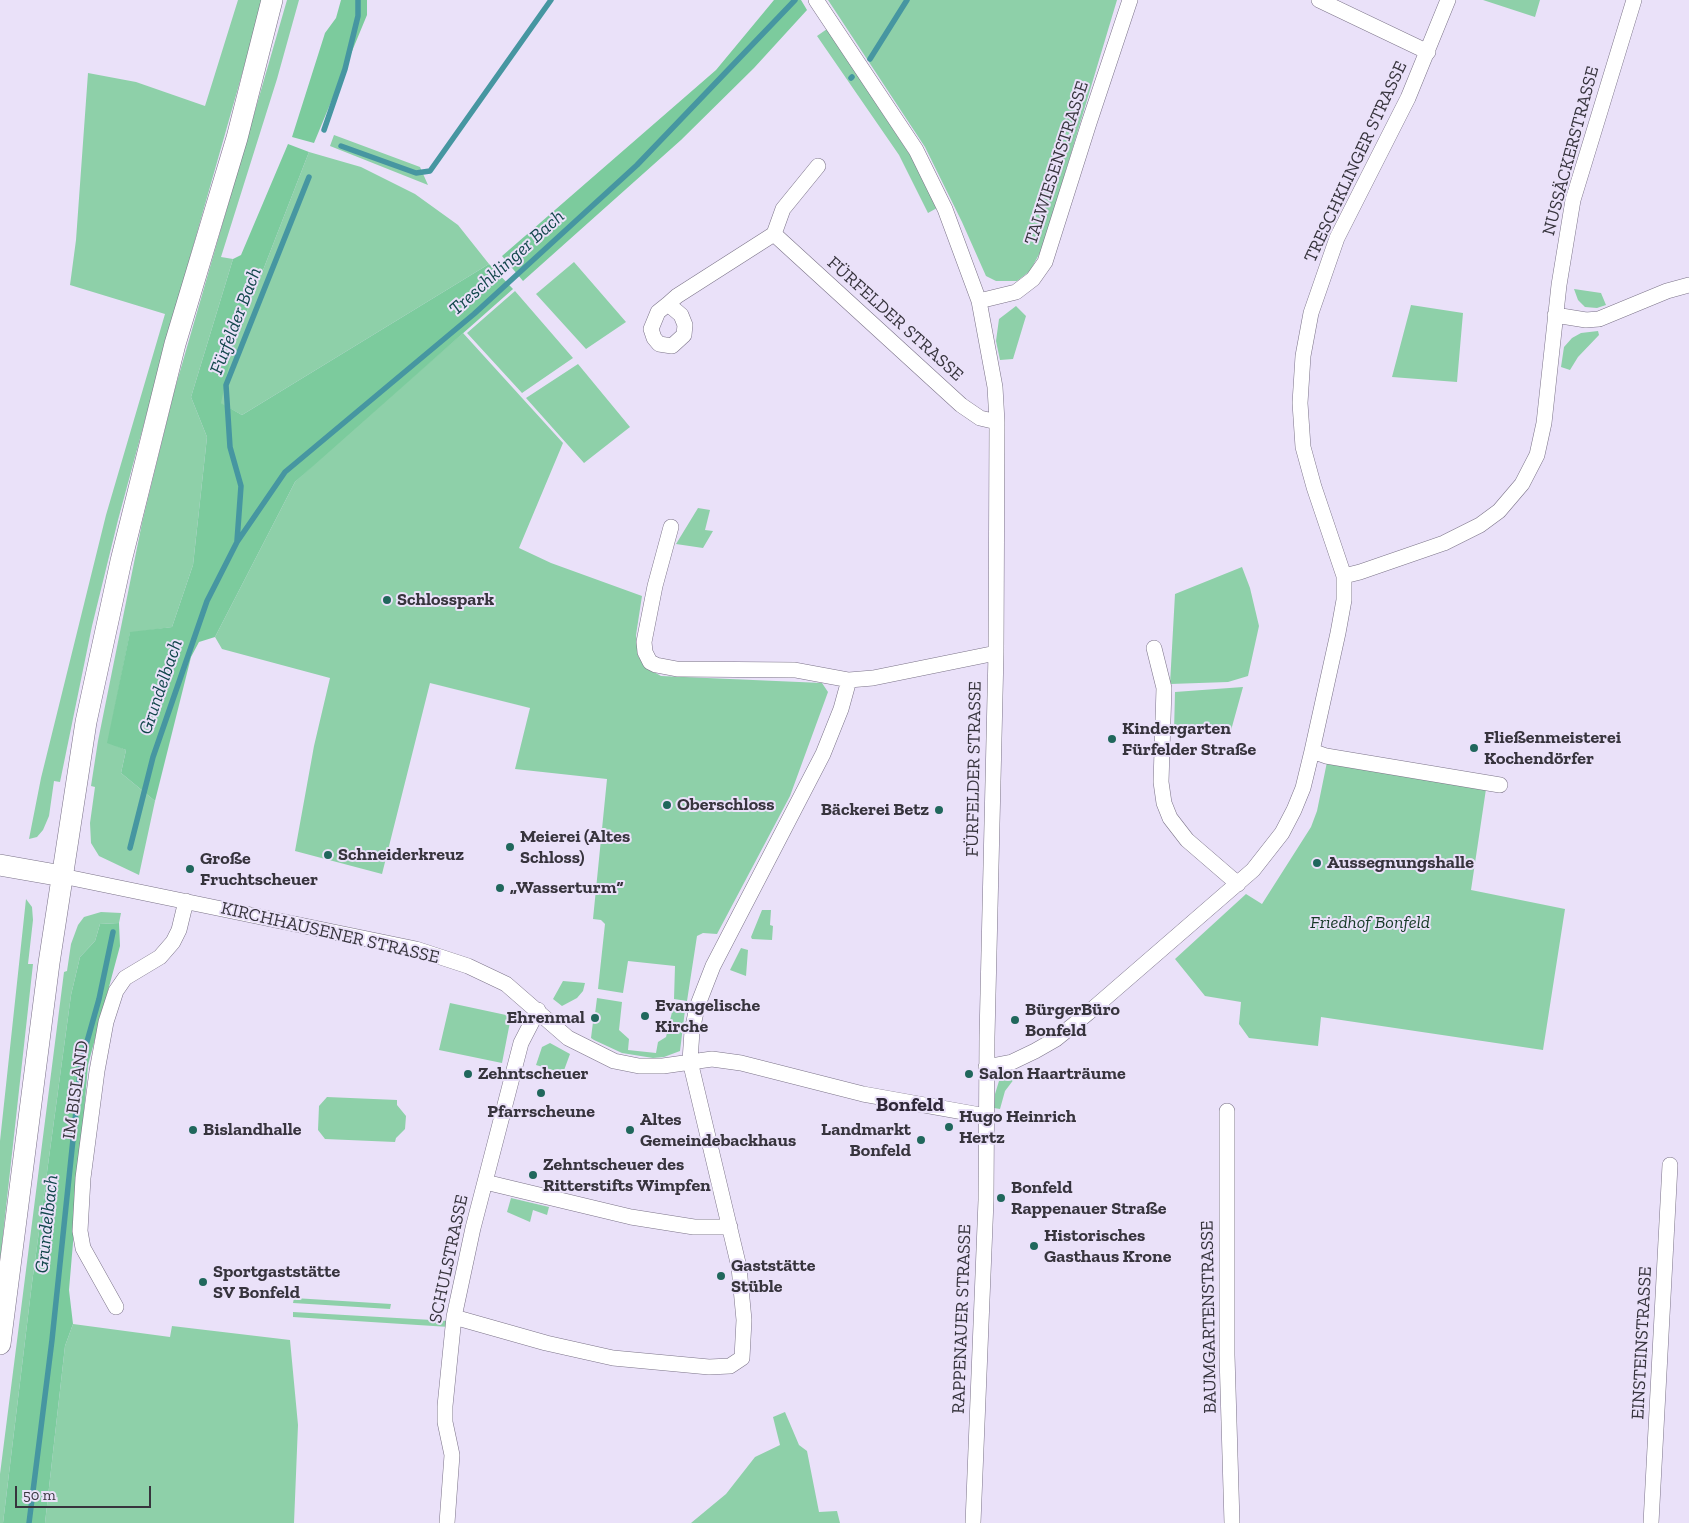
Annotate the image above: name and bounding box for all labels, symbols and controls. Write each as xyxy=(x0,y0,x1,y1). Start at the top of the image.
street label: TRESCHKLINGER STRASSE xyxy=(1300,58,1412,266)
street label: NUSSÄCKERSTRASSE xyxy=(1538,64,1604,238)
street label: TALWIESENSTRASSE xyxy=(1020,78,1094,248)
water label: Treschklinger Bach xyxy=(445,205,569,321)
street label: FÜRFELDER STRASSE xyxy=(822,252,968,386)
water label: Fürfelder Bach xyxy=(205,264,267,378)
place label: Schlosspark xyxy=(397,589,494,611)
marker: Schlosspark xyxy=(381,594,393,606)
water label: Grundelbach xyxy=(134,637,188,737)
street label: FÜRFELDER STRASSE xyxy=(962,681,986,857)
place label: Kindergarten Fürfelder Straße xyxy=(1122,718,1256,761)
place label: Fließenmeisterei Kochendörfer xyxy=(1484,727,1621,770)
marker: Kindergarten Fürfelder Straße xyxy=(1106,733,1118,745)
marker: Fließenmeisterei Kochendörfer xyxy=(1468,742,1480,754)
place label: Oberschloss xyxy=(677,794,775,816)
marker: Oberschloss xyxy=(661,799,673,811)
place label: Bäckerei Betz xyxy=(821,799,929,821)
marker: Bäckerei Betz xyxy=(933,804,945,816)
place label: Meierei (Altes Schloss) xyxy=(520,826,630,869)
marker: Meierei (Altes Schloss) xyxy=(504,841,516,853)
place label: Schneiderkreuz xyxy=(338,844,464,866)
place label: Große Fruchtscheuer xyxy=(200,848,318,891)
marker: Schneiderkreuz xyxy=(322,849,334,861)
place label: Aussegnungshalle xyxy=(1327,852,1474,874)
marker: Aussegnungshalle xyxy=(1311,857,1323,869)
marker: Große Fruchtscheuer xyxy=(184,863,196,875)
place label: „Wasserturm“ xyxy=(510,877,623,899)
marker: „Wasserturm“ xyxy=(494,882,506,894)
street label: KIRCHHAUSENER STRASSE xyxy=(219,897,441,969)
park label: Friedhof Bonfeld xyxy=(1310,912,1430,934)
place label: Evangelische Kirche xyxy=(655,995,760,1038)
place label: BürgerBüro Bonfeld xyxy=(1025,999,1120,1042)
place label: Ehrenmal xyxy=(507,1007,585,1029)
marker: Evangelische Kirche xyxy=(639,1010,651,1022)
marker: Ehrenmal xyxy=(589,1012,601,1024)
marker: BürgerBüro Bonfeld xyxy=(1009,1014,1021,1026)
street label: IM BISLAND xyxy=(58,1039,94,1141)
place label: Zehntscheuer xyxy=(478,1063,589,1085)
place label: Salon Haarträume xyxy=(979,1063,1126,1085)
marker: Zehntscheuer xyxy=(462,1068,474,1080)
marker: Salon Haarträume xyxy=(963,1068,975,1080)
marker: Pfarrscheune xyxy=(535,1087,547,1099)
district label: Bonfeld xyxy=(876,1093,944,1117)
place label: Pfarrscheune xyxy=(487,1101,595,1123)
place label: Hugo Heinrich Hertz xyxy=(959,1106,1076,1148)
place label: Altes Gemeindebackhaus xyxy=(640,1109,796,1152)
place label: Bislandhalle xyxy=(203,1119,302,1141)
place label: Landmarkt Bonfeld xyxy=(821,1119,911,1162)
marker: Hugo Heinrich Hertz xyxy=(943,1121,955,1133)
marker: Bislandhalle xyxy=(187,1124,199,1136)
marker: Altes Gemeindebackhaus xyxy=(624,1124,636,1136)
marker: Landmarkt Bonfeld xyxy=(915,1134,927,1146)
place label: Zehntscheuer des Ritterstifts Wimpfen xyxy=(543,1154,711,1196)
marker: Zehntscheuer des Ritterstifts Wimpfen xyxy=(527,1169,539,1181)
water label: Grundelbach xyxy=(30,1174,64,1274)
place label: Bonfeld Rappenauer Straße xyxy=(1011,1177,1166,1220)
marker: Bonfeld Rappenauer Straße xyxy=(995,1192,1007,1204)
street label: SCHULSTRASSE xyxy=(425,1193,473,1325)
street label: BAUMGARTENSTRASSE xyxy=(1197,1220,1221,1414)
street label: RAPPENAUER STRASSE xyxy=(948,1224,976,1414)
place label: Historisches Gasthaus Krone xyxy=(1044,1225,1171,1268)
marker: Historisches Gasthaus Krone xyxy=(1028,1240,1040,1252)
place label: Gaststätte Stüble xyxy=(731,1255,815,1298)
place label: Sportgaststätte SV Bonfeld xyxy=(213,1261,340,1304)
street label: EINSTEINSTRASSE xyxy=(1627,1266,1657,1420)
marker: Gaststätte Stüble xyxy=(715,1270,727,1282)
marker: Sportgaststätte SV Bonfeld xyxy=(197,1276,209,1288)
scale bar xyxy=(18,1476,154,1508)
text: 50 m xyxy=(23,1486,56,1504)

